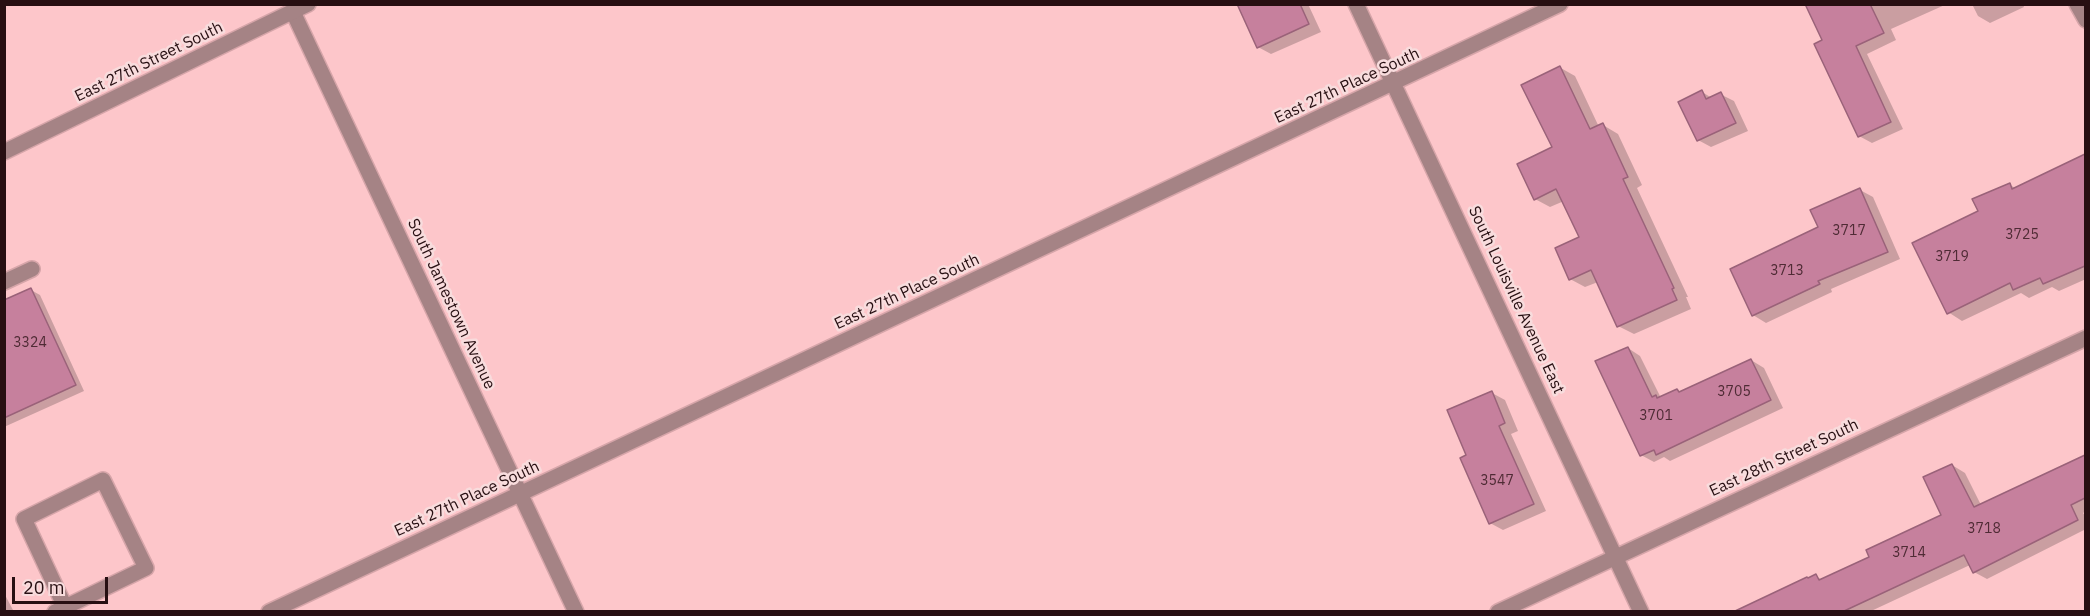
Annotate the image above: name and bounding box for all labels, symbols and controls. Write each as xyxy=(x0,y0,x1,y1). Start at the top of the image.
street label: East 27th Street South xyxy=(72,18,226,106)
street label: East 27th Place South xyxy=(1271,44,1423,128)
street label: South Louisville Avenue East xyxy=(1464,203,1568,397)
street label: South Jamestown Avenue xyxy=(403,216,499,392)
house number: 3717 xyxy=(1832,223,1866,239)
house number: 3725 xyxy=(2005,227,2039,243)
house number: 3719 xyxy=(1935,249,1969,265)
street label: East 27th Place South xyxy=(831,250,983,334)
house number: 3713 xyxy=(1770,263,1804,279)
house number: 3324 xyxy=(13,335,47,351)
house number: 3705 xyxy=(1717,384,1751,400)
house number: 3701 xyxy=(1639,408,1673,424)
street label: East 28th Street South xyxy=(1706,415,1862,501)
street label: East 27th Place South xyxy=(391,457,543,541)
house number: 3547 xyxy=(1480,473,1514,489)
house number: 3718 xyxy=(1967,521,2001,537)
house number: 3714 xyxy=(1892,545,1926,561)
scale bar xyxy=(15,565,111,603)
text: 20 m xyxy=(23,576,65,599)

